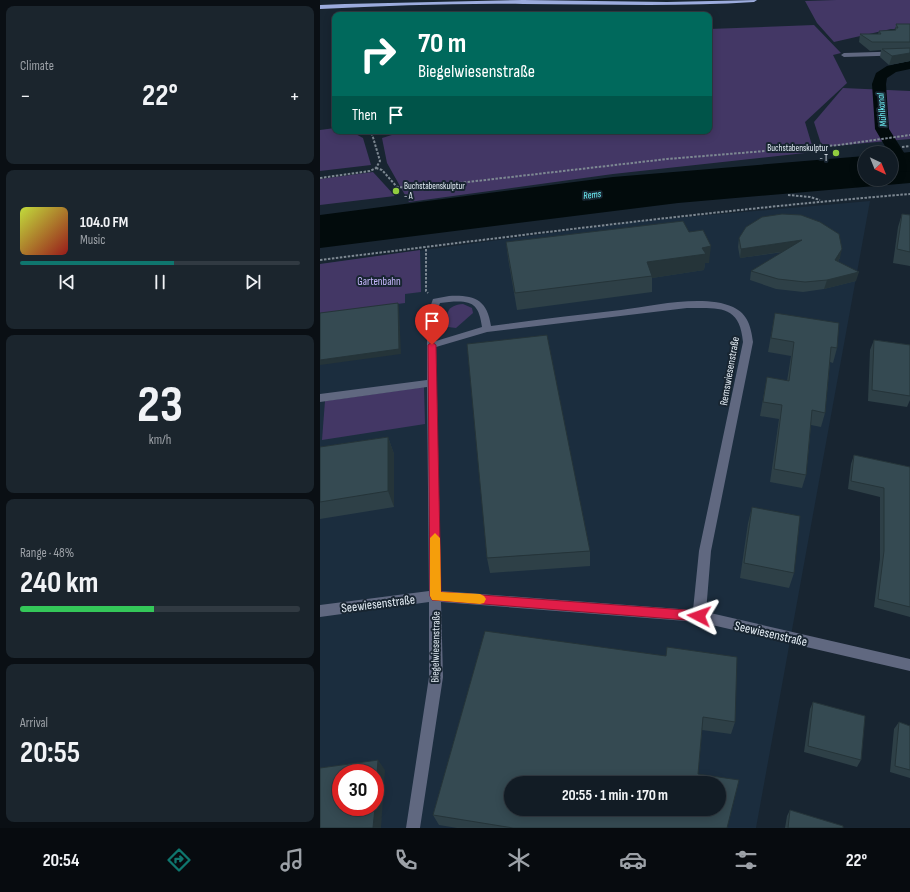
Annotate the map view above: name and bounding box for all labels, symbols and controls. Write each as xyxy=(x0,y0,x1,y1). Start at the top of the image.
text: 70 m xyxy=(418,27,466,60)
icon: right xyxy=(352,28,404,80)
text: Climate xyxy=(20,58,54,74)
text: Biegelwiesenstraße xyxy=(418,61,535,82)
text: 22° xyxy=(142,78,178,114)
text: − xyxy=(20,83,31,110)
text: + xyxy=(289,83,300,110)
water label: Mühlkanal xyxy=(874,91,889,127)
icon: arrive xyxy=(385,104,407,126)
text: Then xyxy=(352,106,377,125)
place label: Buchstabenskulptur - T xyxy=(767,143,828,164)
north arrow xyxy=(858,146,898,186)
map controls xyxy=(858,146,898,186)
marker: Buchstabenskulptur - T xyxy=(831,148,841,158)
place label: Buchstabenskulptur - A xyxy=(404,181,465,202)
marker: Buchstabenskulptur - A xyxy=(391,186,401,196)
water label: Rems xyxy=(582,188,602,202)
text: 104.0 FM xyxy=(80,213,128,232)
text: Music xyxy=(80,232,105,248)
icon: previous xyxy=(56,271,78,293)
icon: pause xyxy=(149,271,171,293)
icon: next xyxy=(242,271,264,293)
park label: Gartenbahn xyxy=(357,275,401,288)
pin xyxy=(415,304,449,345)
icon: arrive xyxy=(421,310,443,332)
street label: Remswiesenstraße xyxy=(717,336,742,407)
text: 23 xyxy=(137,374,183,437)
text: km/h xyxy=(149,432,171,448)
text: Range · 48% xyxy=(20,545,74,561)
text: 240 km xyxy=(20,565,99,601)
street label: Seewiesenstraße xyxy=(340,592,416,616)
position arrow xyxy=(678,595,720,637)
street label: Biegelwiesenstraße xyxy=(428,611,443,683)
street label: Seewiesenstraße xyxy=(733,618,809,650)
text: Arrival xyxy=(20,715,48,731)
text: 20:55 xyxy=(20,735,80,771)
speed limit sign: 30 xyxy=(332,764,384,816)
text: 20:55 · 1 min · 170 m xyxy=(562,786,668,805)
icon: directions xyxy=(165,846,193,874)
icon: music xyxy=(278,846,306,874)
icon: phone xyxy=(392,846,420,874)
icon: climate xyxy=(505,846,533,874)
icon: car xyxy=(619,846,647,874)
icon: filters xyxy=(732,846,760,874)
text: 20:54 xyxy=(43,850,79,871)
text: 22° xyxy=(846,850,867,871)

